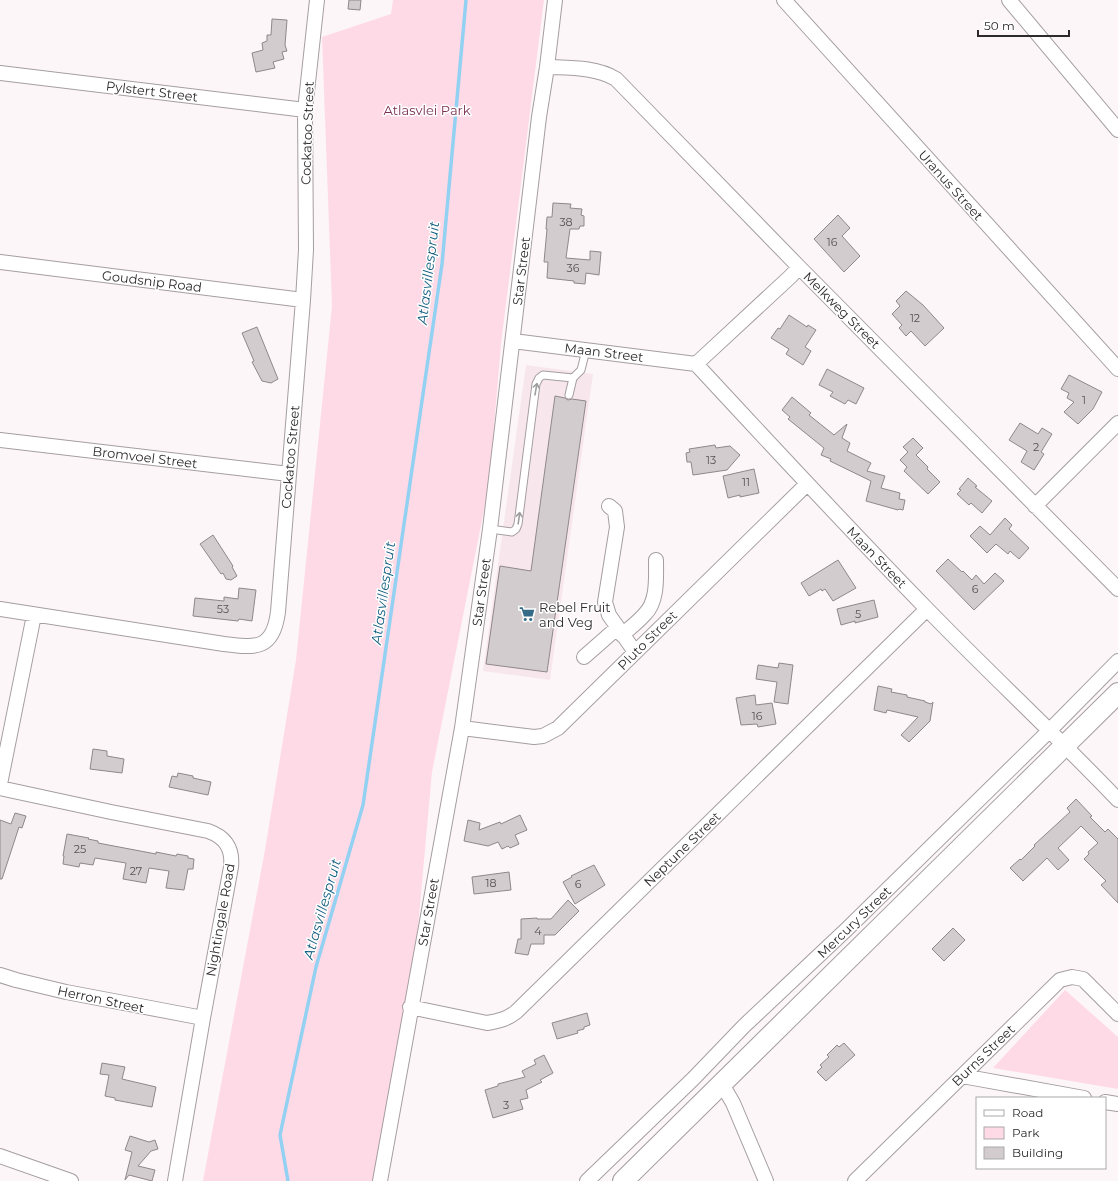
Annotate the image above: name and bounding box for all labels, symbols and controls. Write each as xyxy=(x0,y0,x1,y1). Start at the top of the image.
scale bar xyxy=(978,12,1069,38)
text: 50 m xyxy=(984,18,1015,33)
street label: Pylstert Street xyxy=(105,77,199,105)
street label: Cockatoo Street xyxy=(297,81,317,185)
park label: Atlasvlei Park xyxy=(384,102,471,118)
street label: Uranus Street xyxy=(915,146,987,224)
house number: 38 xyxy=(559,215,573,229)
water label: Atlasvillespruit xyxy=(413,220,443,327)
house number: 16 xyxy=(827,235,838,249)
street label: Star Street xyxy=(509,236,533,306)
house number: 36 xyxy=(567,261,580,275)
street label: Goudsnip Road xyxy=(101,267,203,295)
street label: Melkweg Street xyxy=(800,268,884,352)
house number: 12 xyxy=(910,311,920,325)
street label: Maan Street xyxy=(564,339,644,365)
one-way arrow xyxy=(532,383,540,396)
house number: 1 xyxy=(1082,393,1086,407)
street label: Cockatoo Street xyxy=(278,405,302,509)
house number: 2 xyxy=(1033,440,1039,454)
street label: Bromvoel Street xyxy=(92,443,198,471)
house number: 13 xyxy=(706,453,716,467)
house number: 11 xyxy=(742,475,750,489)
one-way arrow xyxy=(515,512,523,525)
street label: Maan Street xyxy=(844,523,910,591)
water label: Atlasvillespruit xyxy=(367,540,399,647)
street label: Star Street xyxy=(468,557,494,627)
house number: 6 xyxy=(972,582,979,596)
place label: Rebel Fruit and Veg xyxy=(539,599,611,630)
house number: 53 xyxy=(217,602,229,616)
supermarket icon: Rebel Fruit and Veg xyxy=(518,605,536,623)
street label: Pluto Street xyxy=(614,607,680,673)
house number: 5 xyxy=(855,607,861,621)
house number: 16 xyxy=(752,709,763,723)
street label: Neptune Street xyxy=(640,808,724,890)
house number: 25 xyxy=(74,842,86,856)
water label: Atlasvillespruit xyxy=(299,856,345,962)
street label: Nightingale Road xyxy=(202,862,238,978)
house number: 27 xyxy=(130,864,142,878)
house number: 18 xyxy=(486,876,497,890)
street label: Star Street xyxy=(414,877,442,947)
house number: 6 xyxy=(575,877,582,891)
street label: Mercury Street xyxy=(814,883,894,961)
house number: 4 xyxy=(534,924,542,938)
street label: Herron Street xyxy=(56,982,146,1016)
street label: Burns Street xyxy=(948,1021,1018,1089)
legend xyxy=(976,1097,1106,1169)
house number: 3 xyxy=(503,1098,509,1112)
text: Road xyxy=(1012,1105,1043,1120)
text: Park xyxy=(1012,1125,1040,1140)
text: Building xyxy=(1012,1145,1063,1160)

